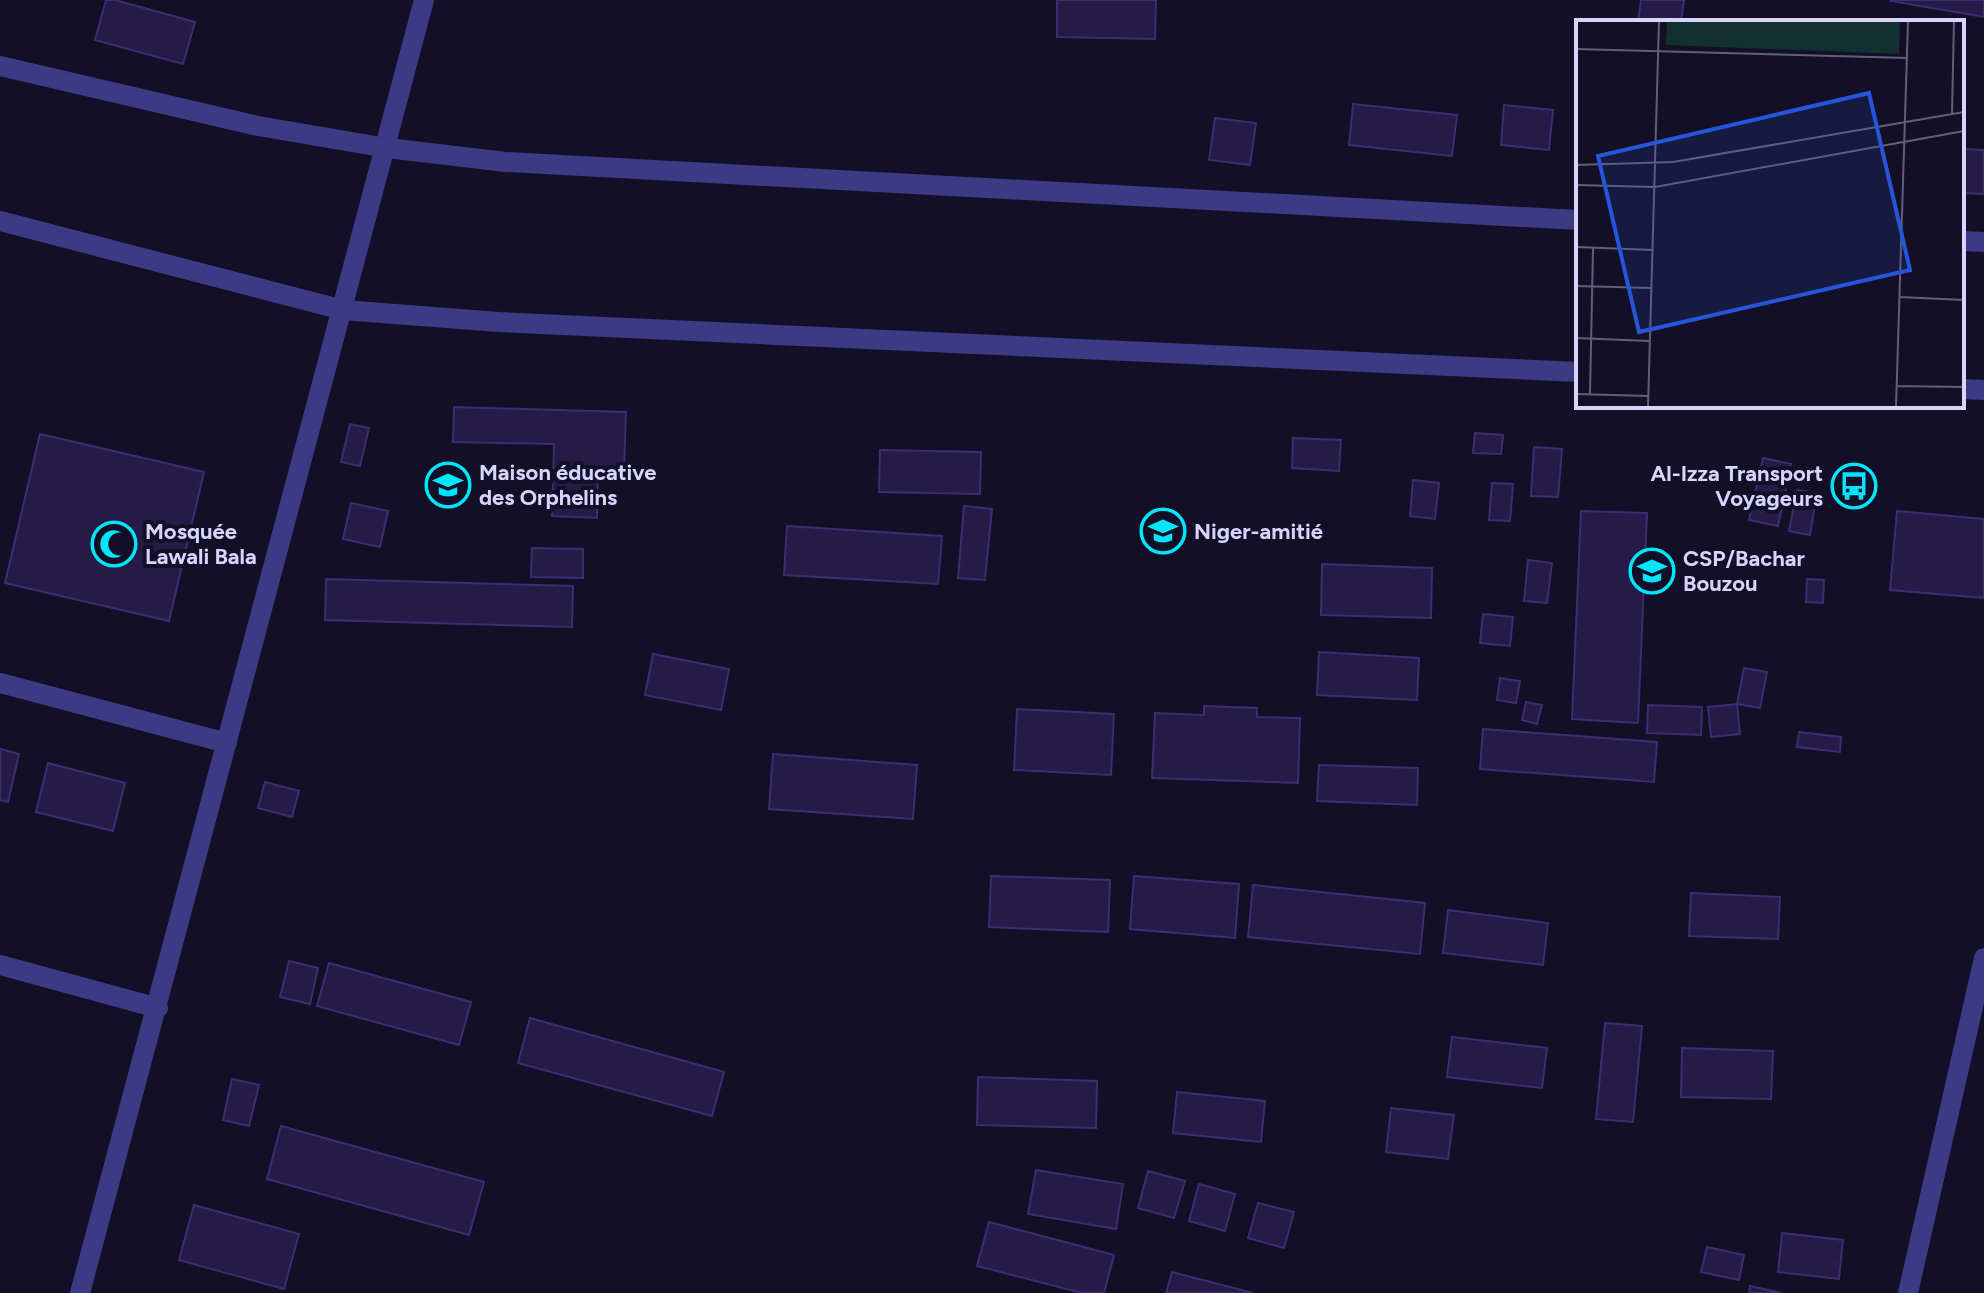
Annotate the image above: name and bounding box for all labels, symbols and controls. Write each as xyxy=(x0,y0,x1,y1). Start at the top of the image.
inset map xyxy=(1576,20,1964,408)
place label: Maison éducative des Orphelins xyxy=(479,459,656,511)
place label: Al-Izza Transport Voyageurs xyxy=(1651,460,1823,512)
school or university icon: Maison éducative des Orphelins xyxy=(424,461,472,509)
bus stop icon: Al-Izza Transport Voyageurs xyxy=(1830,462,1878,510)
school or university icon: Niger-amitié xyxy=(1139,507,1187,555)
place label: Mosquée Lawali Bala xyxy=(145,518,257,570)
place label: Niger-amitié xyxy=(1194,518,1323,545)
mosque icon: Mosquée Lawali Bala xyxy=(90,520,138,568)
place label: CSP/Bachar Bouzou xyxy=(1683,545,1806,597)
school or university icon: CSP/Bachar Bouzou xyxy=(1628,547,1676,595)

